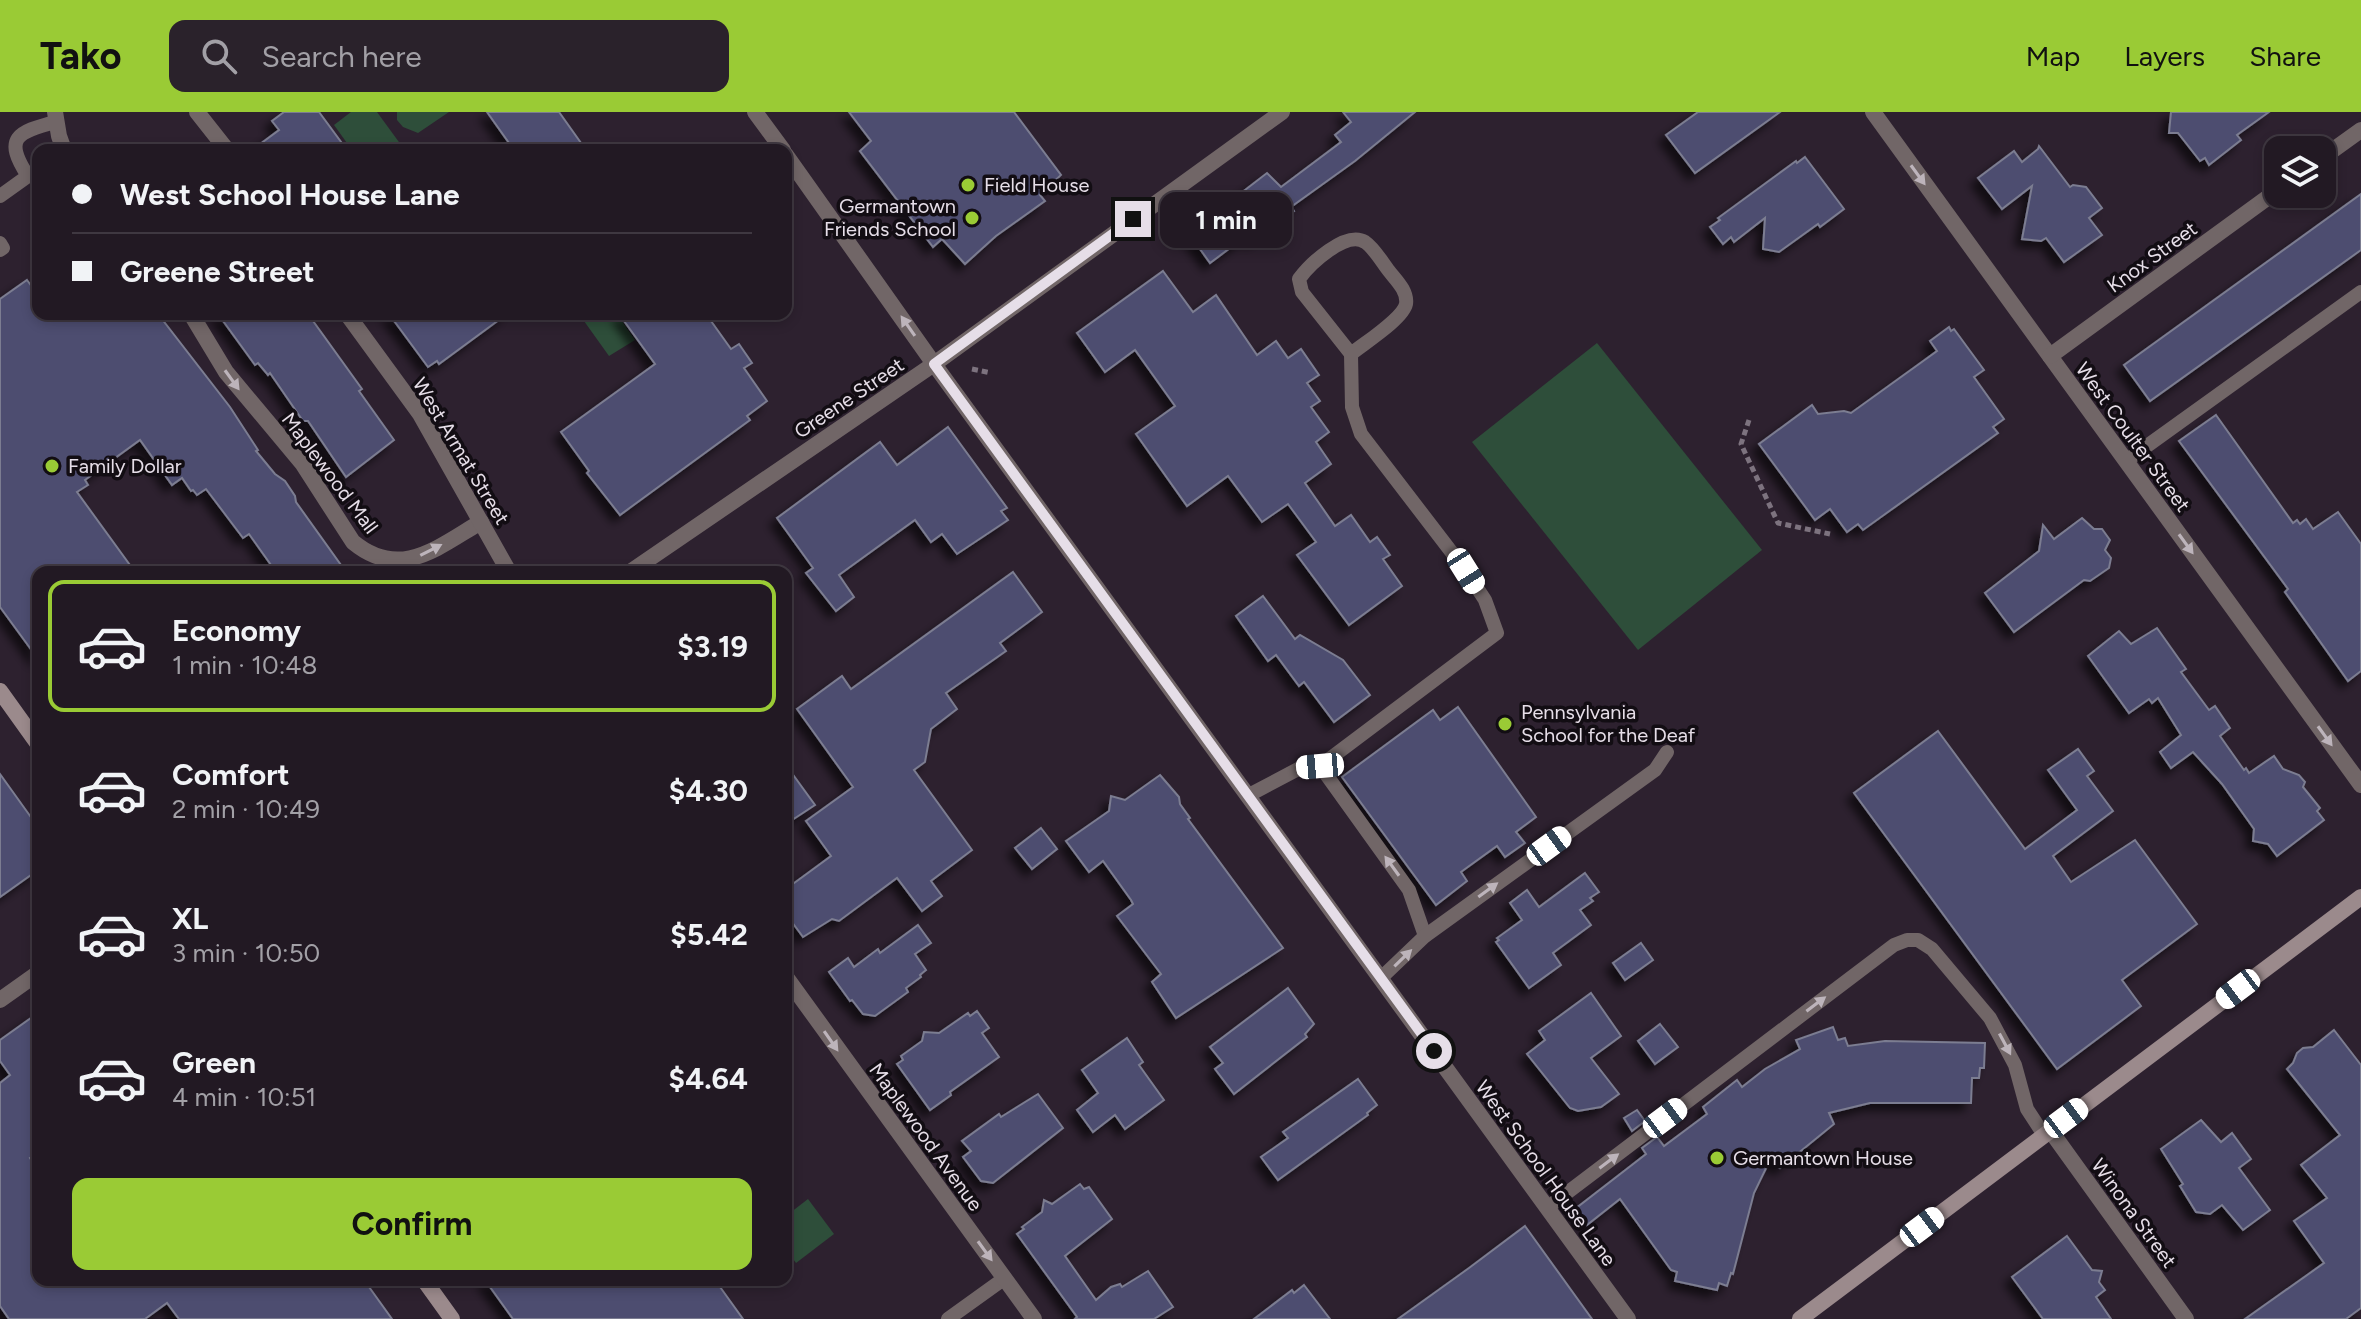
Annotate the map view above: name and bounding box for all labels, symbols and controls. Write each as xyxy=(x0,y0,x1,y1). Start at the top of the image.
search box xyxy=(169,20,729,92)
text: Tako xyxy=(40,33,121,79)
icon: search xyxy=(197,34,241,78)
text: Search here xyxy=(261,38,422,75)
text: Map xyxy=(2026,39,2080,73)
text: Layers xyxy=(2124,39,2205,73)
text: Share xyxy=(2249,39,2321,73)
map controls xyxy=(2264,136,2336,208)
button: layers xyxy=(2264,136,2336,208)
one-way arrow xyxy=(1910,165,1926,185)
place label: Field House xyxy=(984,173,1090,197)
text: West School House Lane xyxy=(120,176,460,213)
marker: Field House xyxy=(959,176,977,194)
callout: 1 min xyxy=(1161,191,1293,247)
place label: Germantown Friends School xyxy=(824,194,956,241)
route end xyxy=(1115,201,1151,237)
text: 1 min xyxy=(1195,204,1257,236)
marker: Germantown Friends School xyxy=(963,209,981,227)
street label: Knox Street xyxy=(2102,216,2202,298)
text: Greene Street xyxy=(120,253,315,290)
one-way arrow xyxy=(901,316,916,337)
street label: Greene Street xyxy=(790,353,908,443)
street label: West Coulter Street xyxy=(2071,358,2195,516)
one-way arrow xyxy=(224,370,239,391)
street label: West Armat Street xyxy=(408,373,514,529)
street label: Maplewood Mall xyxy=(277,408,383,538)
place label: Family Dollar xyxy=(68,454,182,478)
marker: Family Dollar xyxy=(43,457,61,475)
one-way arrow xyxy=(2178,534,2193,555)
one-way arrow xyxy=(420,544,443,557)
car xyxy=(1443,544,1489,598)
icon: car xyxy=(76,610,148,682)
text: Economy xyxy=(172,612,301,649)
text: $3.19 xyxy=(677,628,748,665)
text: 1 min · 10:48 xyxy=(172,649,317,681)
place label: Pennsylvania School for the Deaf xyxy=(1521,700,1696,747)
marker: Pennsylvania School for the Deaf xyxy=(1496,715,1514,733)
one-way arrow xyxy=(2316,725,2332,746)
car xyxy=(1295,752,1345,780)
icon: car xyxy=(76,754,148,826)
text: Comfort xyxy=(172,756,290,793)
text: $4.30 xyxy=(669,772,748,809)
text: 2 min · 10:49 xyxy=(172,793,320,825)
car xyxy=(1523,822,1575,870)
one-way arrow xyxy=(1385,856,1400,877)
one-way arrow xyxy=(1478,883,1498,899)
icon: car xyxy=(76,898,148,970)
text: XL xyxy=(172,900,208,937)
text: $5.42 xyxy=(670,916,748,953)
text: 3 min · 10:50 xyxy=(172,937,320,969)
one-way arrow xyxy=(1394,949,1413,967)
car xyxy=(2212,965,2264,1013)
one-way arrow xyxy=(1806,996,1826,1012)
one-way arrow xyxy=(823,1030,839,1052)
route start xyxy=(1416,1033,1452,1069)
one-way arrow xyxy=(1998,1033,2012,1055)
icon: car xyxy=(76,1042,148,1114)
text: Green xyxy=(172,1044,256,1081)
street label: Maplewood Avenue xyxy=(864,1058,988,1216)
text: $4.64 xyxy=(669,1060,748,1097)
street label: West School House Lane xyxy=(1471,1076,1621,1271)
text: 4 min · 10:51 xyxy=(172,1081,316,1113)
car xyxy=(1639,1094,1691,1142)
car xyxy=(2040,1094,2092,1142)
place label: Germantown House xyxy=(1733,1146,1913,1170)
marker: Germantown House xyxy=(1708,1149,1726,1167)
one-way arrow xyxy=(1599,1153,1619,1169)
street label: Winona Street xyxy=(2086,1154,2182,1272)
button: Confirm xyxy=(72,1178,752,1270)
car xyxy=(1896,1203,1948,1251)
one-way arrow xyxy=(976,1241,992,1261)

